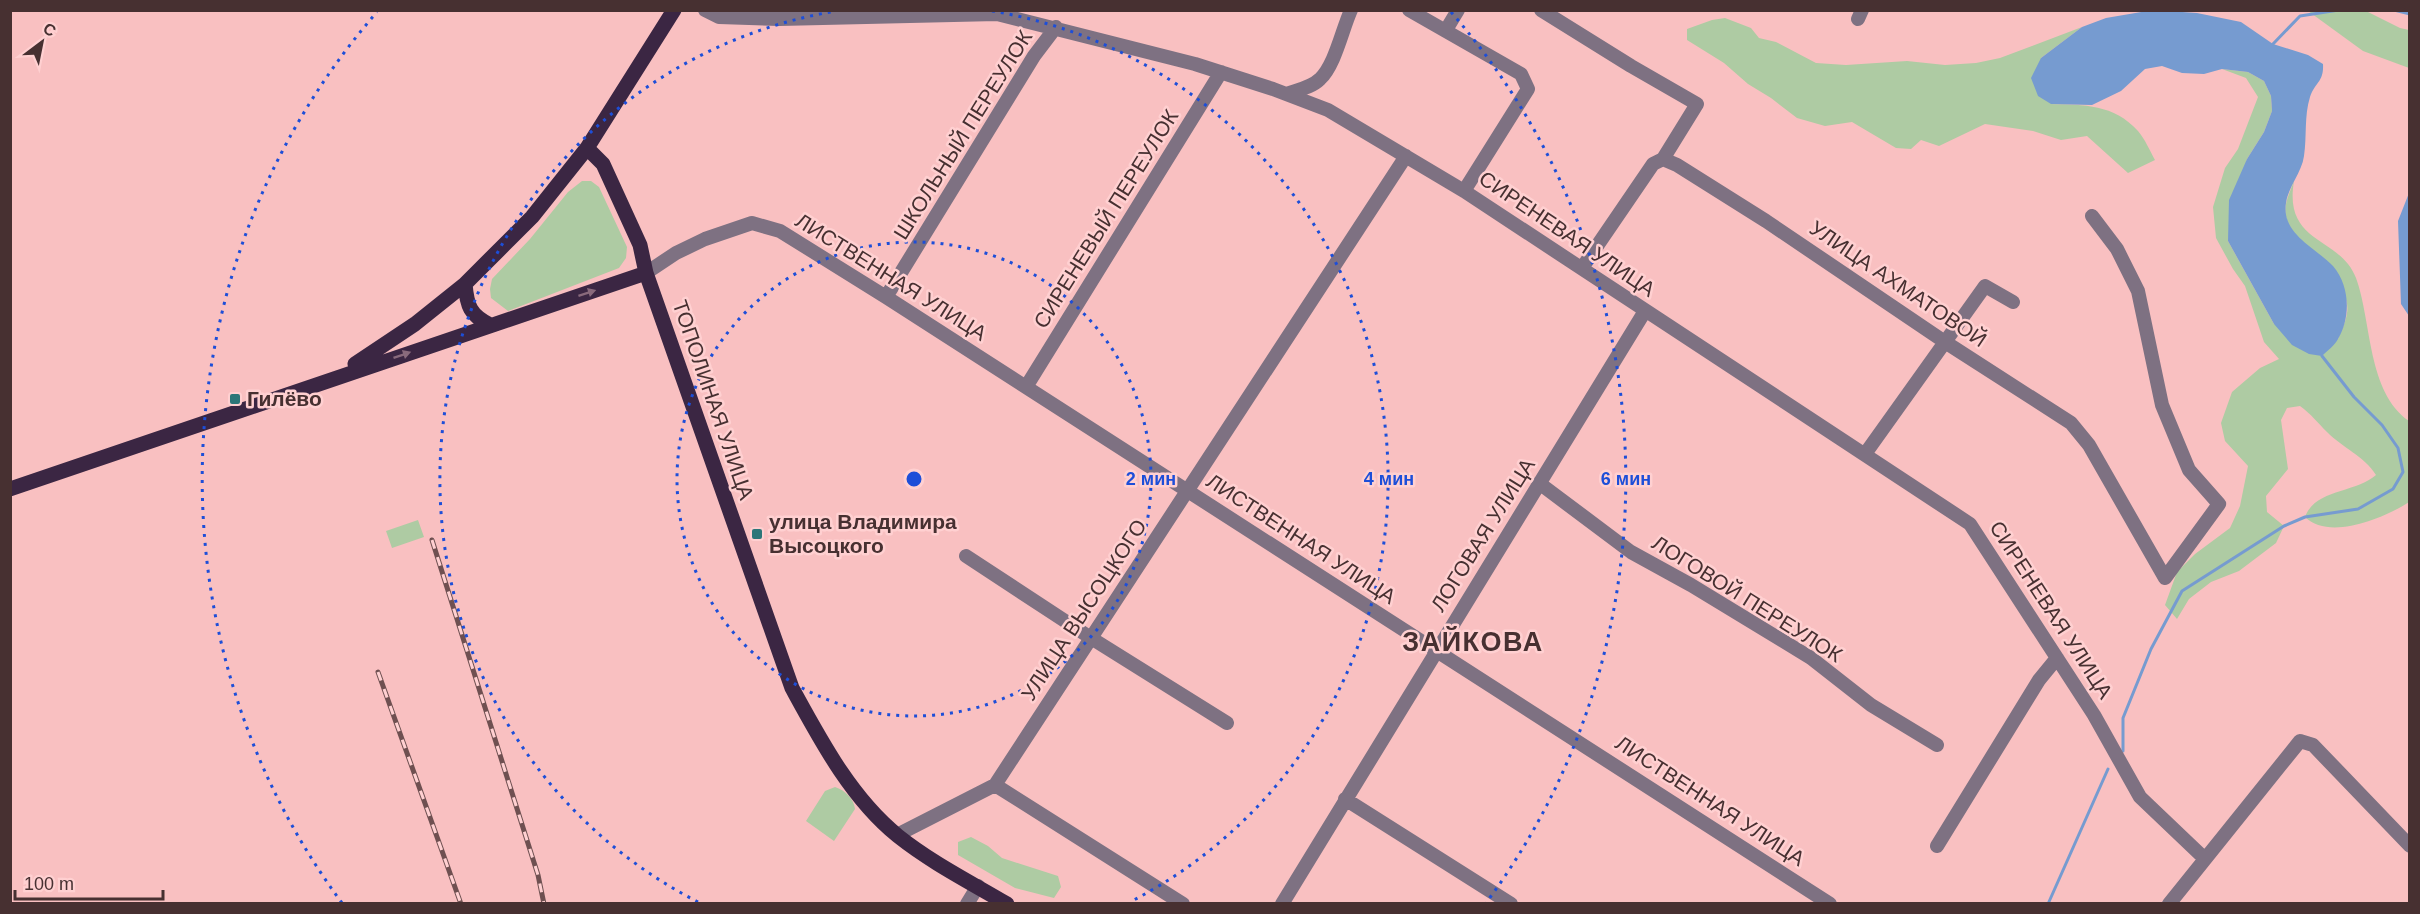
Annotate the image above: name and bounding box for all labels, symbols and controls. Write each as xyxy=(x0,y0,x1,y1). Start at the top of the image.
north arrow xyxy=(12,12,72,72)
text: С xyxy=(40,19,59,40)
street label: ШКОЛЬНЫЙ ПЕРЕУЛОК xyxy=(889,26,1037,243)
street label: СИРЕНЕВЫЙ ПЕРЕУЛОК xyxy=(1029,105,1183,332)
street label: СИРЕНЕВАЯ УЛИЦА xyxy=(1475,166,1659,301)
street label: ЛИСТВЕННАЯ УЛИЦА xyxy=(792,208,991,345)
street label: УЛИЦА АХМАТОВОЙ xyxy=(1806,216,1991,351)
one-way arrow xyxy=(578,288,596,297)
street label: ТОПОЛИНАЯ УЛИЦА xyxy=(668,297,758,503)
one-way arrow xyxy=(393,349,411,359)
place label: Гилёво xyxy=(247,387,322,410)
marker: Гилёво xyxy=(228,392,242,406)
street label: ЛОГОВАЯ УЛИЦА xyxy=(1426,454,1539,615)
centre of rings xyxy=(904,469,924,489)
text: 2 мин xyxy=(1126,469,1176,489)
street label: ЛИСТВЕННАЯ УЛИЦА xyxy=(1203,469,1400,608)
text: 4 мин xyxy=(1364,469,1414,489)
text: 6 мин xyxy=(1601,469,1651,489)
place label: улица Владимира Высоцкого xyxy=(769,510,957,557)
street label: УЛИЦА ВЫСОЦКОГО xyxy=(1016,515,1151,704)
street label: СИРЕНЕВАЯ УЛИЦА xyxy=(1985,517,2117,703)
marker: улица Владимира Высоцкого xyxy=(750,527,764,541)
street label: ЛОГОВОЙ ПЕРЕУЛОК xyxy=(1648,531,1847,667)
district label: ЗАЙКОВА xyxy=(1402,626,1544,657)
street label: ЛИСТВЕННАЯ УЛИЦА xyxy=(1612,731,1809,870)
scale bar xyxy=(15,863,164,901)
text: 100 m xyxy=(24,874,74,894)

